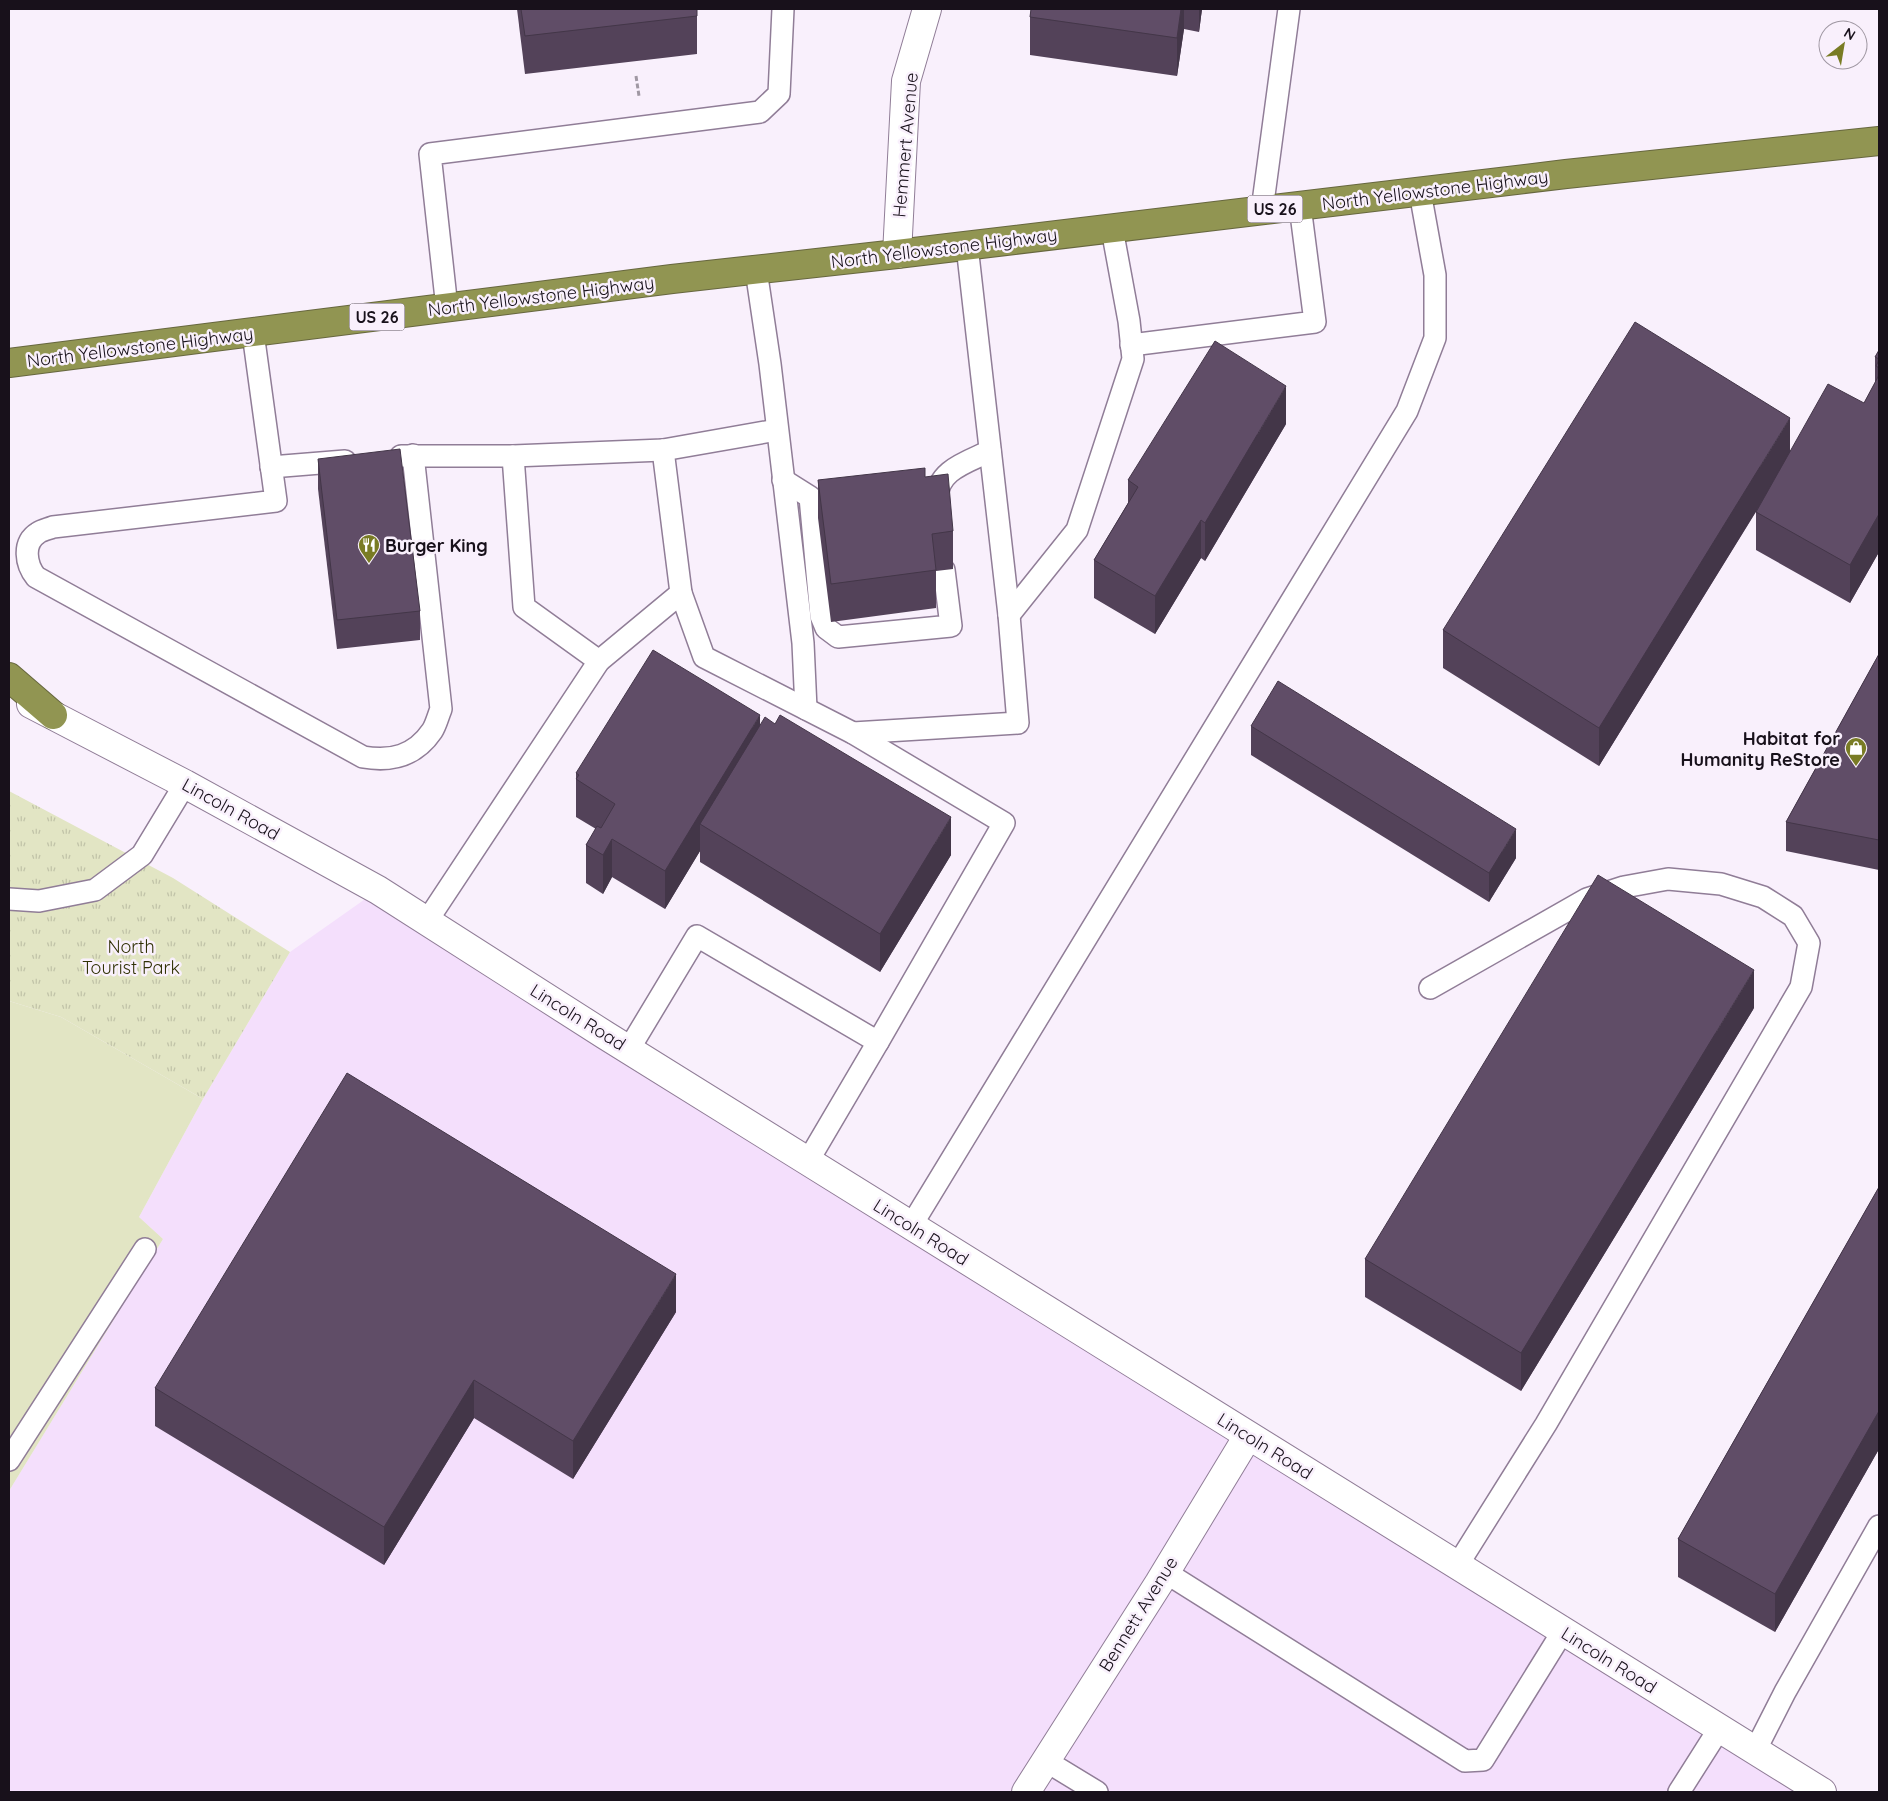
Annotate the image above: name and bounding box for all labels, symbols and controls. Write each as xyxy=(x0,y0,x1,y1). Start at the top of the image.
north arrow xyxy=(1818,20,1868,70)
text: N xyxy=(1841,23,1859,44)
street label: Hemmert Avenue xyxy=(887,71,923,219)
street label: North Yellowstone Highway xyxy=(1321,165,1549,215)
road number: US 26 xyxy=(1248,195,1302,222)
street label: North Yellowstone Highway xyxy=(830,223,1058,273)
street label: North Yellowstone Highway xyxy=(427,271,655,321)
road number: US 26 xyxy=(350,304,404,330)
street label: North Yellowstone Highway xyxy=(26,322,254,372)
restaurant icon: Burger King xyxy=(357,533,381,564)
place label: Burger King xyxy=(385,534,488,557)
place label: Habitat for Humanity ReStore xyxy=(1680,727,1840,771)
shop icon: Habitat for Humanity ReStore xyxy=(1844,736,1868,767)
street label: Lincoln Road xyxy=(178,773,284,845)
park label: North Tourist Park xyxy=(82,935,180,979)
street label: Lincoln Road xyxy=(526,979,630,1055)
street label: Lincoln Road xyxy=(869,1194,973,1270)
street label: Lincoln Road xyxy=(1213,1408,1317,1484)
street label: Bennett Avenue xyxy=(1093,1552,1183,1676)
street label: Lincoln Road xyxy=(1557,1622,1661,1698)

